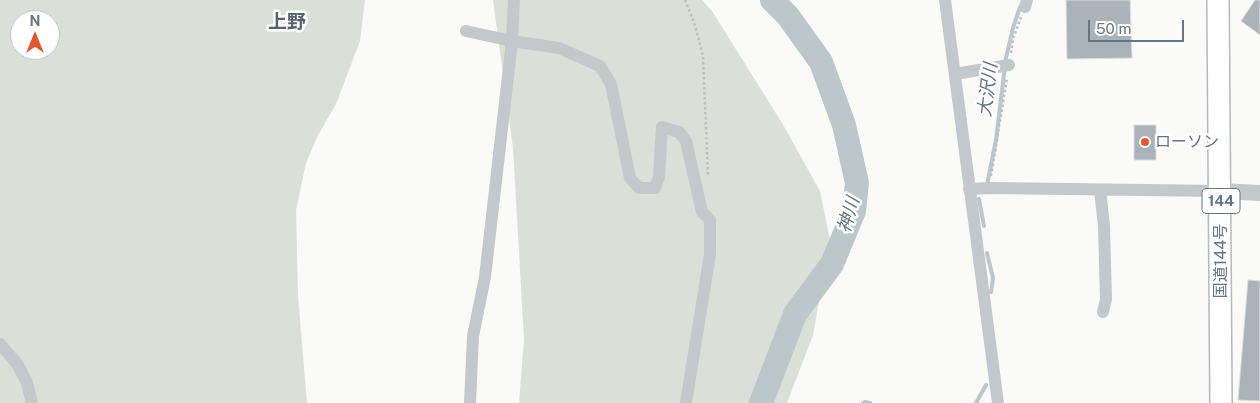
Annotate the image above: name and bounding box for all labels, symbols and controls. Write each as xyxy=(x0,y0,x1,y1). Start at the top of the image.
north arrow xyxy=(10,10,60,60)
scale bar xyxy=(1090,10,1186,42)
district label: 上野 xyxy=(268,11,306,33)
text: N xyxy=(30,13,40,29)
text: 50 m xyxy=(1096,20,1131,37)
water label: 大沢川 xyxy=(974,62,1002,118)
place label: ローソン xyxy=(1155,132,1219,152)
marker: ローソン xyxy=(1139,136,1151,148)
road number: 144 xyxy=(1202,188,1240,214)
water label: 神川 xyxy=(834,195,864,235)
street label: 国道144号 xyxy=(1211,224,1231,298)

